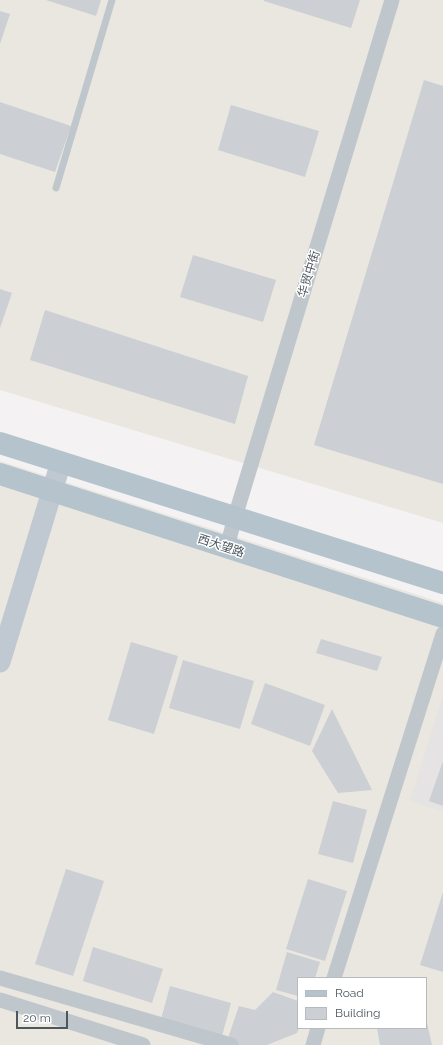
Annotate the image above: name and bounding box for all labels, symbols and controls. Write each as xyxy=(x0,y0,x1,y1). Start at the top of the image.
street label: 华贸中街 xyxy=(295,249,323,299)
street label: 西大望路 xyxy=(196,532,246,560)
legend xyxy=(297,977,427,1029)
text: Road xyxy=(335,986,364,1000)
scale bar xyxy=(18,1003,70,1029)
text: Building xyxy=(335,1006,381,1020)
text: 20 m xyxy=(23,1011,51,1025)

